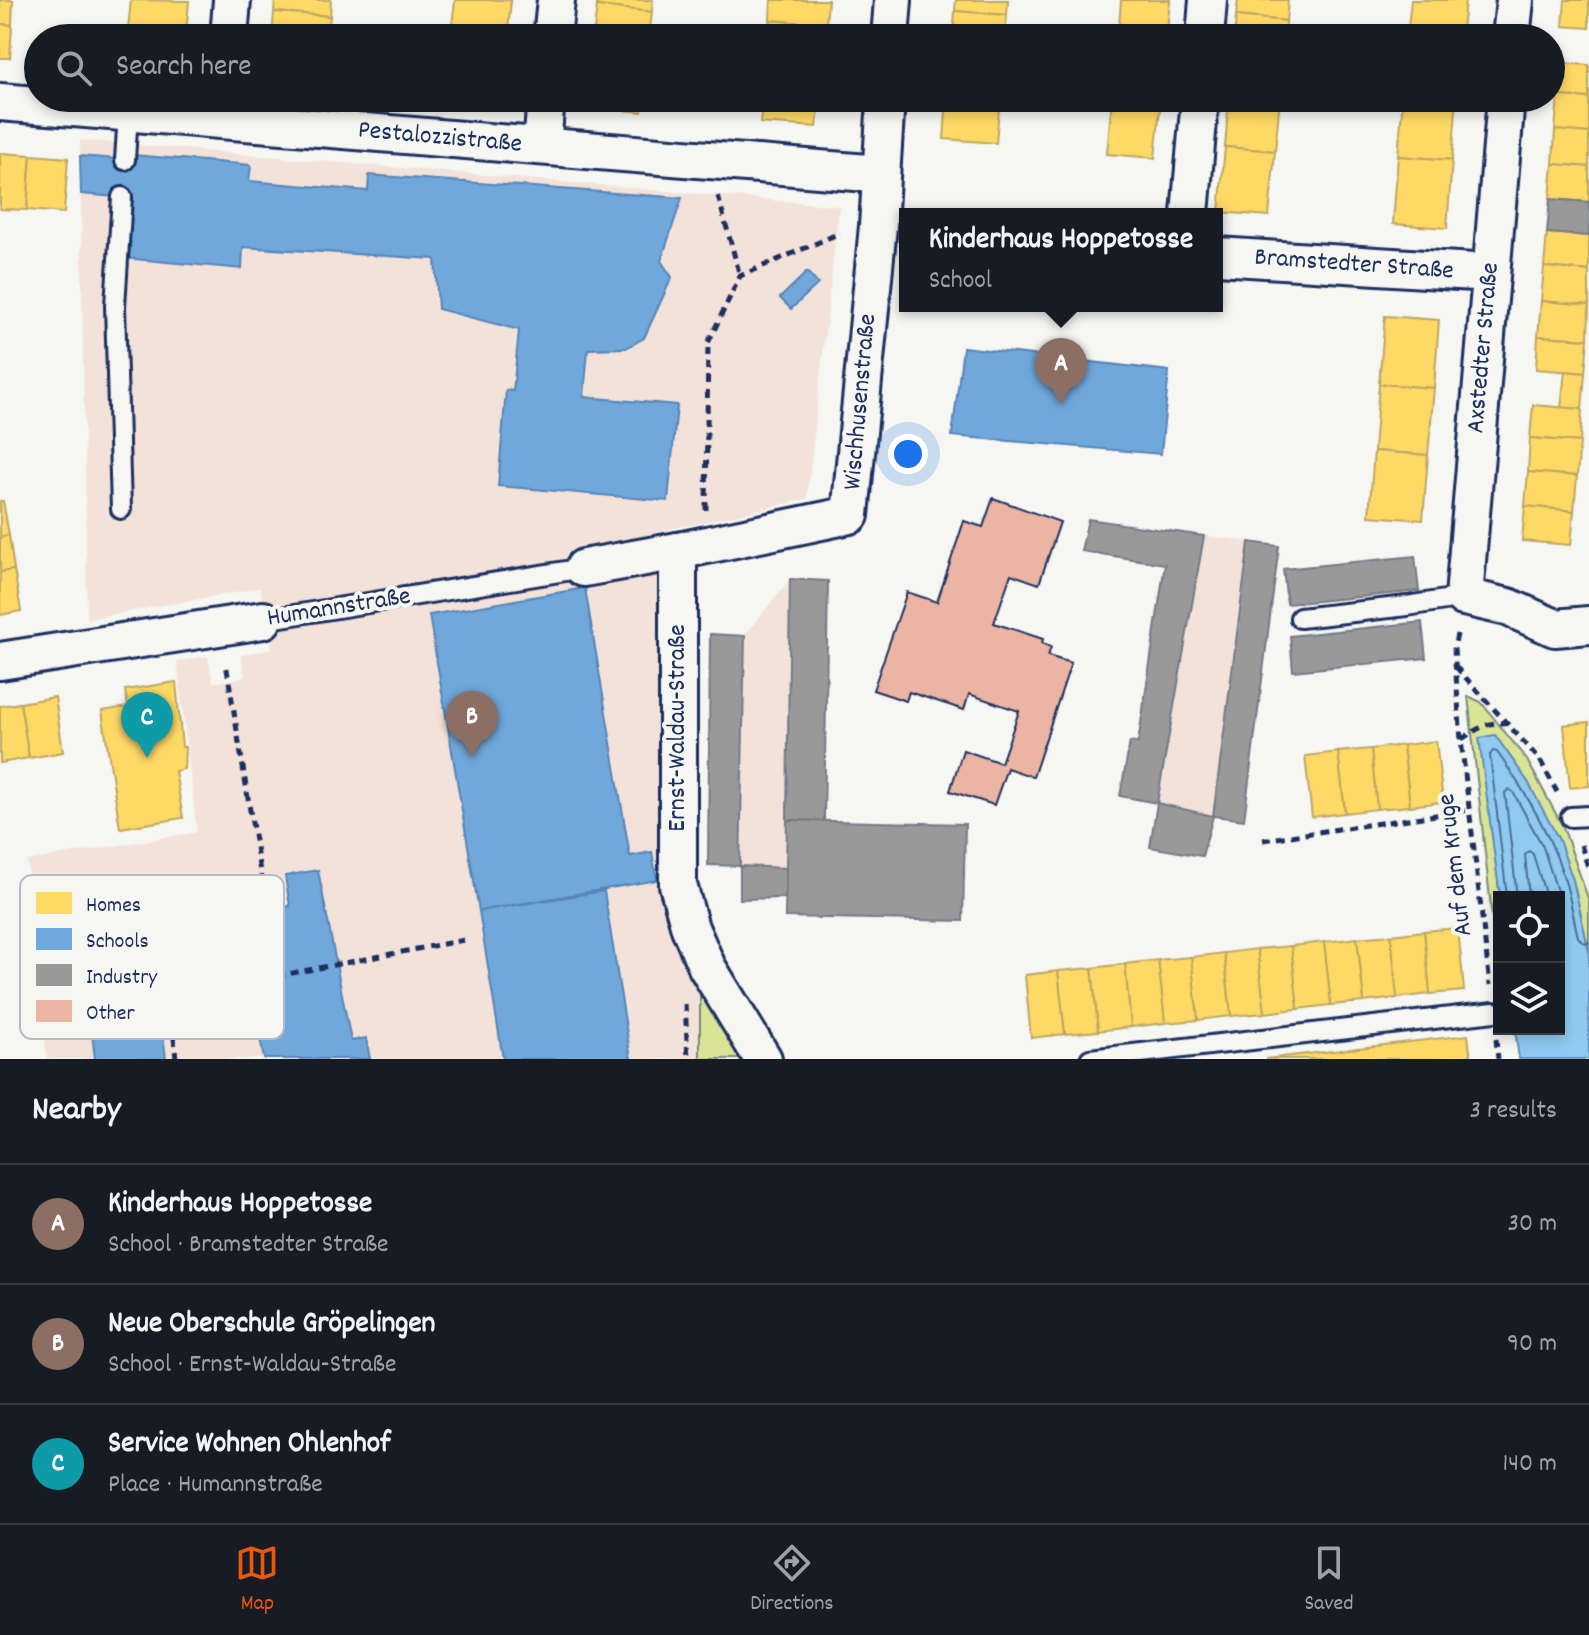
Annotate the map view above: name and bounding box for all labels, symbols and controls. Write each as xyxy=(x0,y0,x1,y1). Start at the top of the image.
search box xyxy=(24,24,1565,112)
icon: search xyxy=(52,46,96,90)
text: Search here xyxy=(116,47,252,90)
street label: Pestalozzistraße xyxy=(356,112,524,164)
popup xyxy=(899,208,1223,312)
text: Kinderhaus Hoppetosse xyxy=(929,220,1193,263)
street label: Bramstedter Straße xyxy=(1253,240,1455,290)
street label: Axstedter Straße xyxy=(1458,261,1510,435)
text: School xyxy=(929,263,992,300)
street label: Wischhusenstraße xyxy=(835,312,887,492)
pin: A xyxy=(1035,338,1087,404)
your location xyxy=(888,434,928,474)
street label: Humannstraße xyxy=(265,578,413,638)
street label: Ernst-Waldau-Straße xyxy=(660,624,697,832)
pin: B xyxy=(446,691,498,757)
pin: C xyxy=(121,692,173,758)
street label: Auf dem Kruge xyxy=(1429,791,1483,939)
legend xyxy=(20,875,284,1039)
text: Homes xyxy=(86,891,141,922)
map controls xyxy=(1493,891,1565,1035)
button: locate xyxy=(1493,891,1565,963)
text: Schools xyxy=(86,927,149,958)
text: Industry xyxy=(86,963,158,994)
button: layers xyxy=(1493,963,1565,1035)
text: Other xyxy=(86,999,136,1030)
text: Nearby xyxy=(32,1087,121,1136)
text: 3 results xyxy=(1470,1093,1557,1130)
text: Kinderhaus Hoppetosse xyxy=(108,1184,372,1227)
text: A xyxy=(51,1206,65,1243)
text: 30 m xyxy=(1507,1206,1557,1243)
text: School · Bramstedter Straße xyxy=(108,1227,389,1264)
text: Neue Oberschule Gröpelingen xyxy=(108,1304,435,1347)
text: B xyxy=(52,1326,64,1363)
text: 90 m xyxy=(1507,1326,1557,1363)
text: School · Ernst-Waldau-Straße xyxy=(108,1347,396,1384)
text: Service Wohnen Ohlenhof xyxy=(108,1424,391,1467)
text: C xyxy=(52,1446,64,1483)
text: 140 m xyxy=(1503,1446,1557,1483)
text: Place · Humannstraße xyxy=(108,1467,323,1504)
tab: Map xyxy=(235,1541,279,1620)
tab: Directions xyxy=(750,1541,834,1620)
tab: Saved xyxy=(1304,1541,1354,1620)

